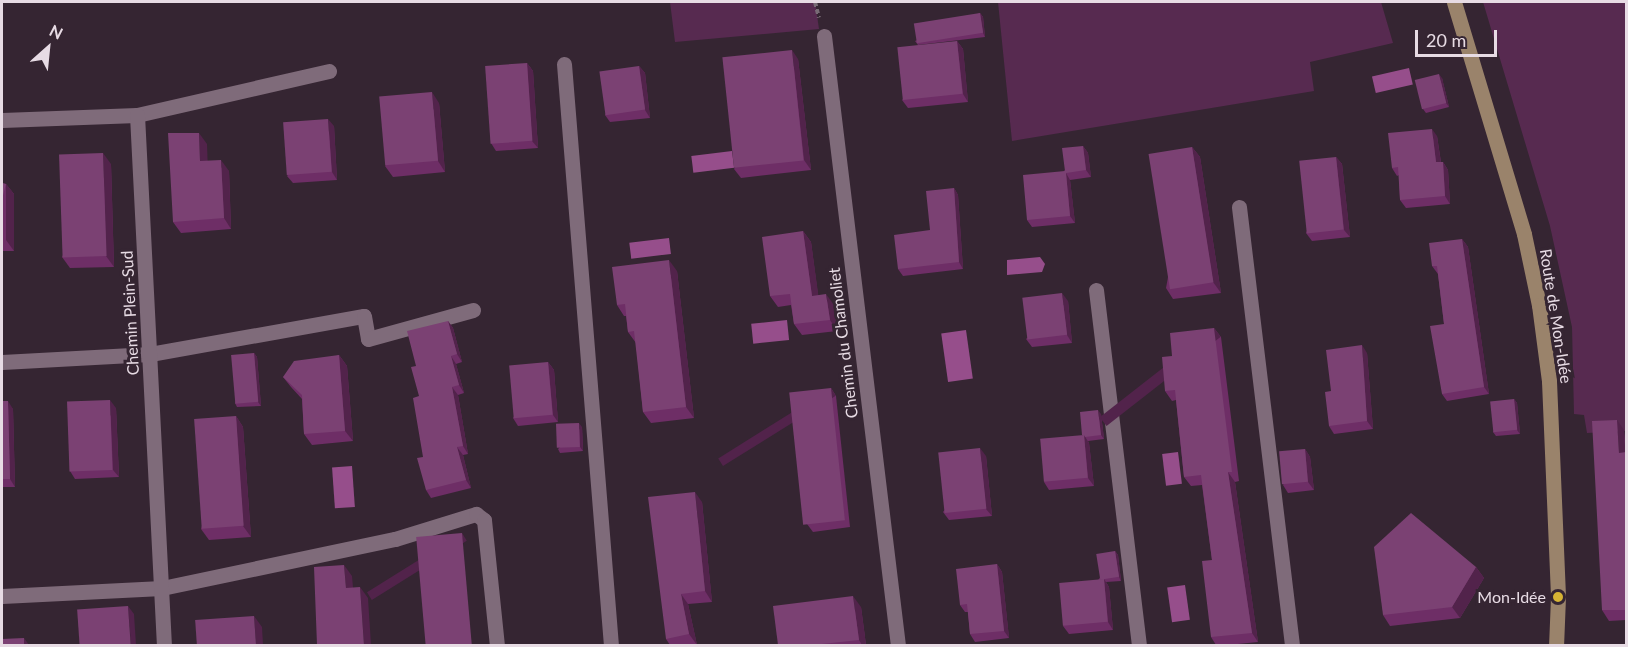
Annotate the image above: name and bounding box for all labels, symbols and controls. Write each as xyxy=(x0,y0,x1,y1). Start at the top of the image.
north arrow xyxy=(18,18,78,78)
scale bar xyxy=(1418,18,1500,56)
text: N xyxy=(47,20,66,43)
text: 20 m xyxy=(1426,29,1466,51)
street label: Route de Mon-Idée xyxy=(1536,247,1576,385)
street label: Chemin Plein-Sud xyxy=(117,250,143,376)
street label: Chemin du Chamoliet xyxy=(824,267,862,419)
place label: Mon-Idée xyxy=(1477,587,1546,607)
marker: Mon-Idée xyxy=(1551,590,1565,604)

